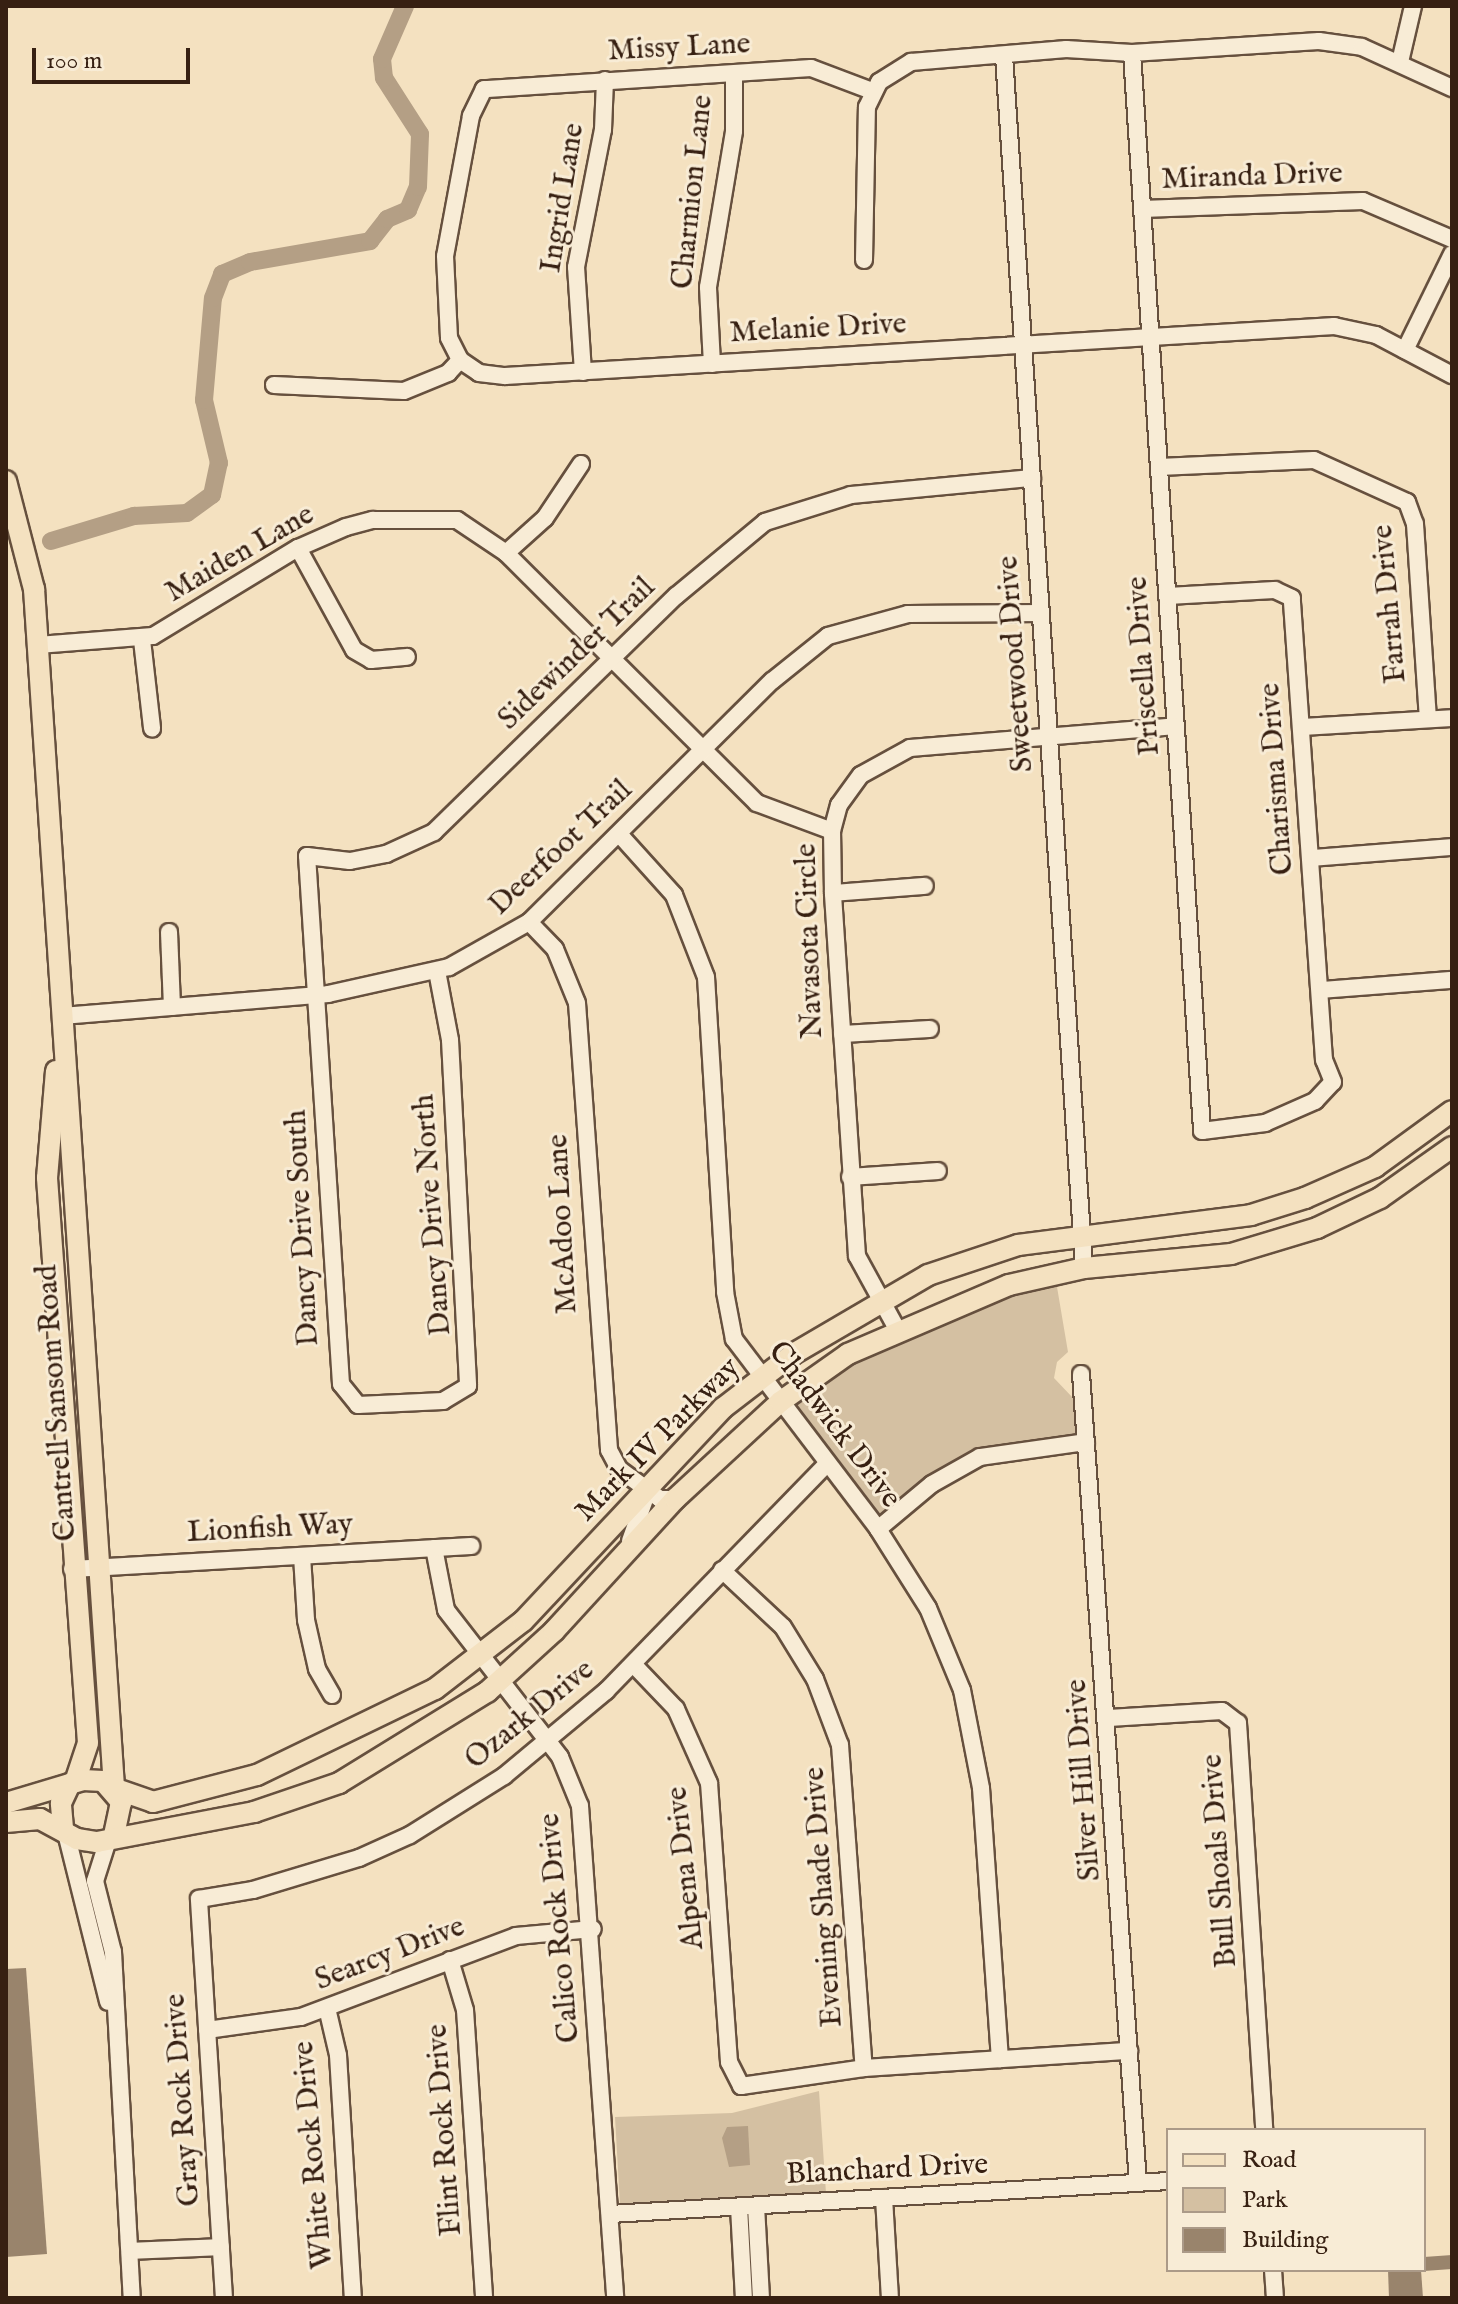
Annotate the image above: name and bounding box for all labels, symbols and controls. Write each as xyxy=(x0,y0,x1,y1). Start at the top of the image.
street label: Missy Lane xyxy=(607,26,751,70)
scale bar xyxy=(36,32,194,82)
text: 100 m xyxy=(46,46,102,77)
street label: Charmion Lane xyxy=(665,93,721,291)
street label: Ingrid Lane xyxy=(533,121,593,275)
street label: Miranda Drive xyxy=(1161,156,1343,198)
street label: Melanie Drive xyxy=(729,306,907,352)
street label: Maiden Lane xyxy=(159,497,321,611)
street label: Farrah Drive xyxy=(1365,523,1415,685)
street label: Sweetwood Drive xyxy=(990,555,1042,773)
street label: Sidewinder Trail xyxy=(491,570,663,738)
street label: Priscella Drive xyxy=(1120,575,1168,757)
street label: Charisma Drive xyxy=(1252,682,1302,876)
street label: Deerfoot Trail xyxy=(482,773,640,923)
street label: Navasota Circle xyxy=(789,843,831,1039)
street label: Dancy Drive North xyxy=(407,1093,459,1337)
street label: Dancy Drive South xyxy=(279,1109,327,1347)
street label: McAdoo Lane xyxy=(540,1133,586,1315)
street label: Cantrell Sansom Road xyxy=(29,1264,85,1542)
street label: Chadwick Drive xyxy=(760,1335,908,1515)
street label: Mark IV Parkway xyxy=(568,1350,748,1530)
street label: Lionfish Way xyxy=(186,1507,354,1551)
street label: Ozark Drive xyxy=(458,1652,602,1778)
street label: Silver Hill Drive xyxy=(1059,1678,1109,1882)
street label: Bull Shoals Drive xyxy=(1195,1753,1245,1969)
street label: Evening Shade Drive xyxy=(797,1766,851,2028)
street label: Alpena Drive xyxy=(660,1785,712,1951)
street label: Calico Rock Drive xyxy=(532,1812,588,2044)
street label: Searcy Drive xyxy=(310,1909,470,1999)
street label: Gray Rock Drive xyxy=(158,1992,208,2208)
street label: Flint Rock Drive xyxy=(420,2023,470,2237)
street label: White Rock Drive xyxy=(286,2040,342,2270)
legend xyxy=(1166,2128,1426,2272)
text: Road xyxy=(1242,2145,1296,2176)
street label: Blanchard Drive xyxy=(785,2147,989,2193)
text: Park xyxy=(1242,2185,1288,2216)
text: Building xyxy=(1242,2225,1328,2256)

